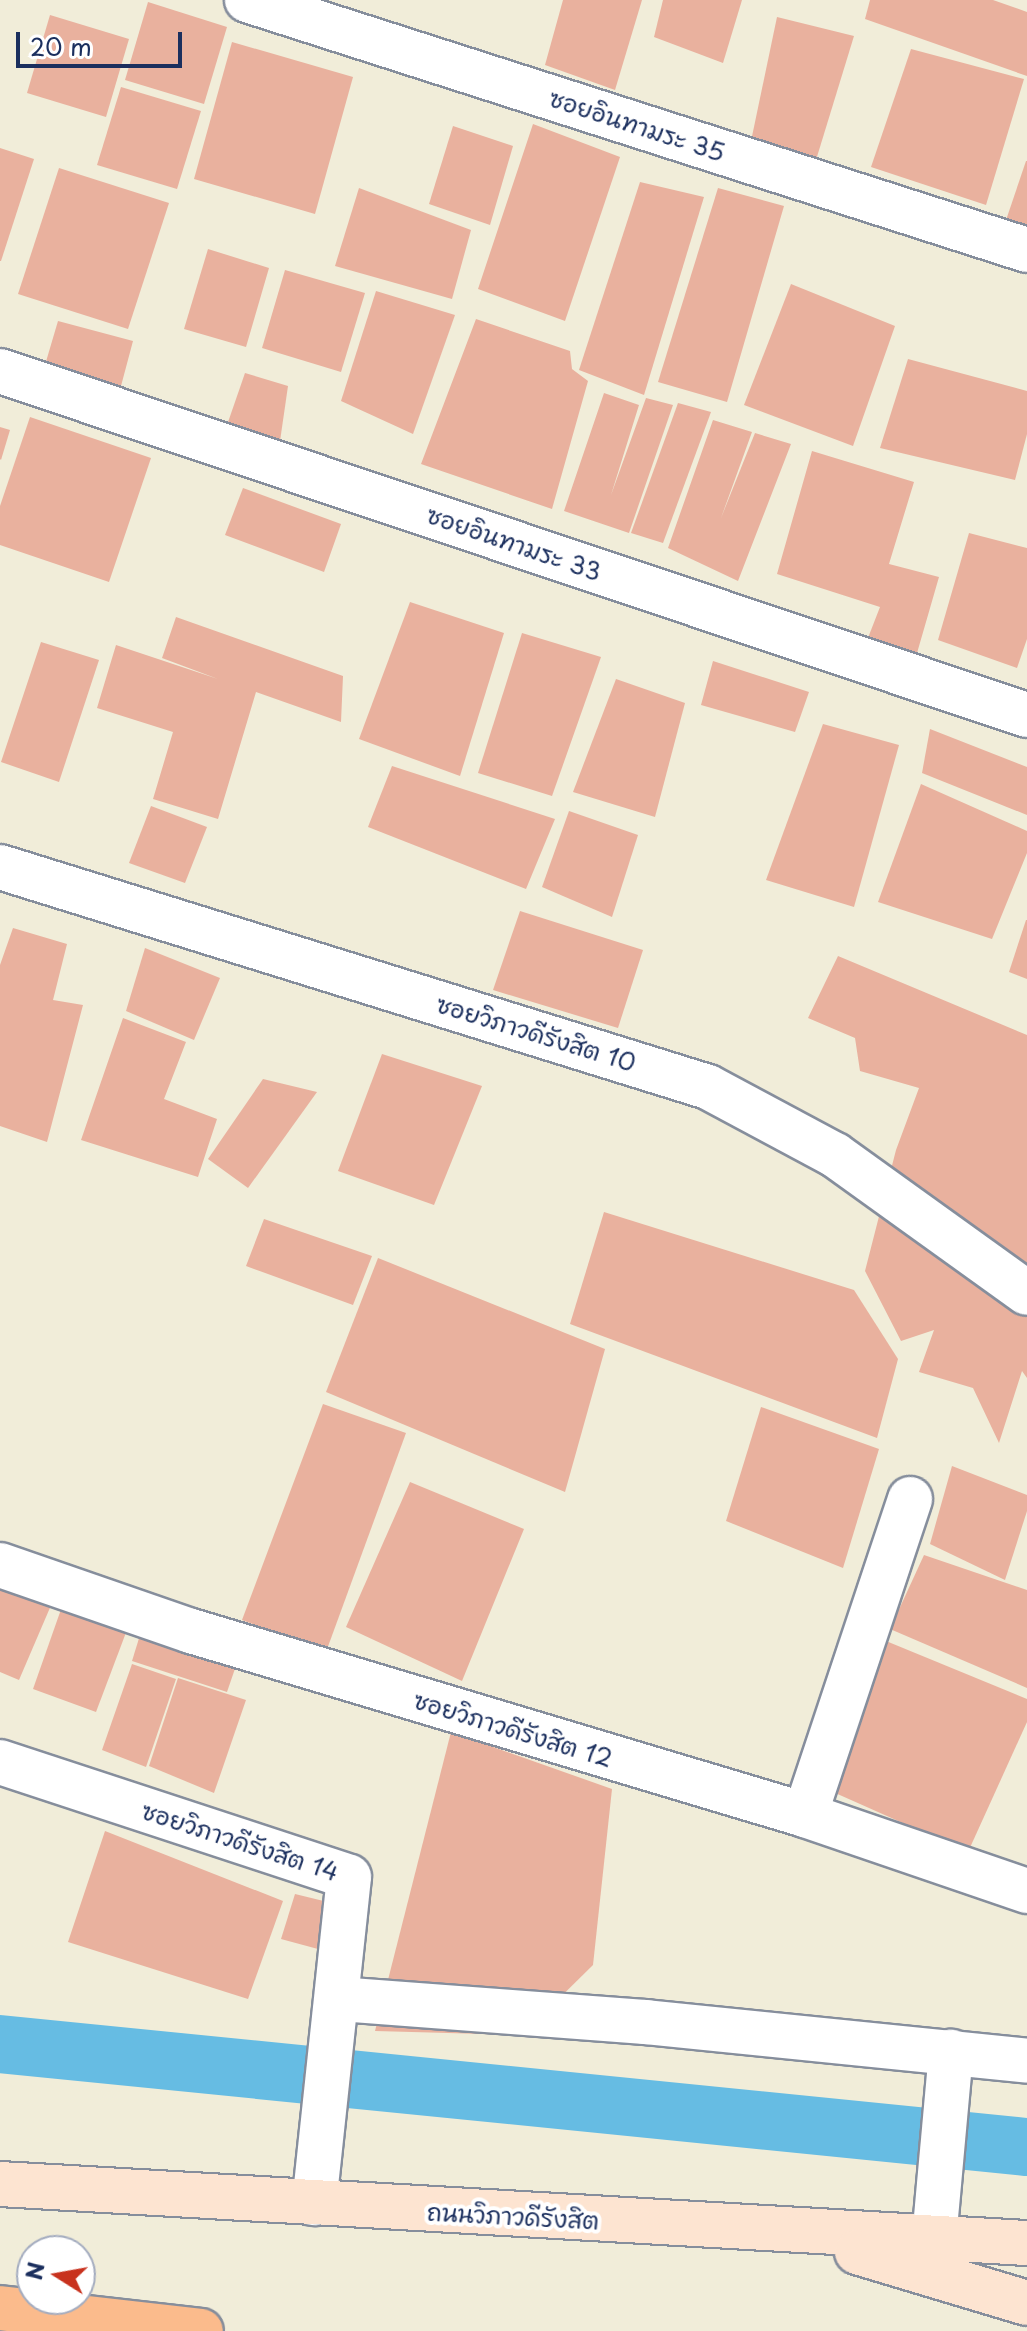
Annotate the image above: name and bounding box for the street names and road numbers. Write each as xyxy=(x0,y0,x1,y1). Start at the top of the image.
street label: ซอยอินทามระ 35 xyxy=(546,83,728,167)
street label: ซอยอินทามระ 33 xyxy=(423,500,605,586)
street label: ซอยวิภาวดีรังสิต 10 xyxy=(433,989,639,1077)
street label: ซอยวิภาวดีรังสิต 12 xyxy=(410,1685,616,1773)
street label: ซอยวิภาวดีรังสิต 14 xyxy=(138,1796,342,1886)
street label: ถนนวิภาวดีรังสิต xyxy=(426,2197,600,2235)

